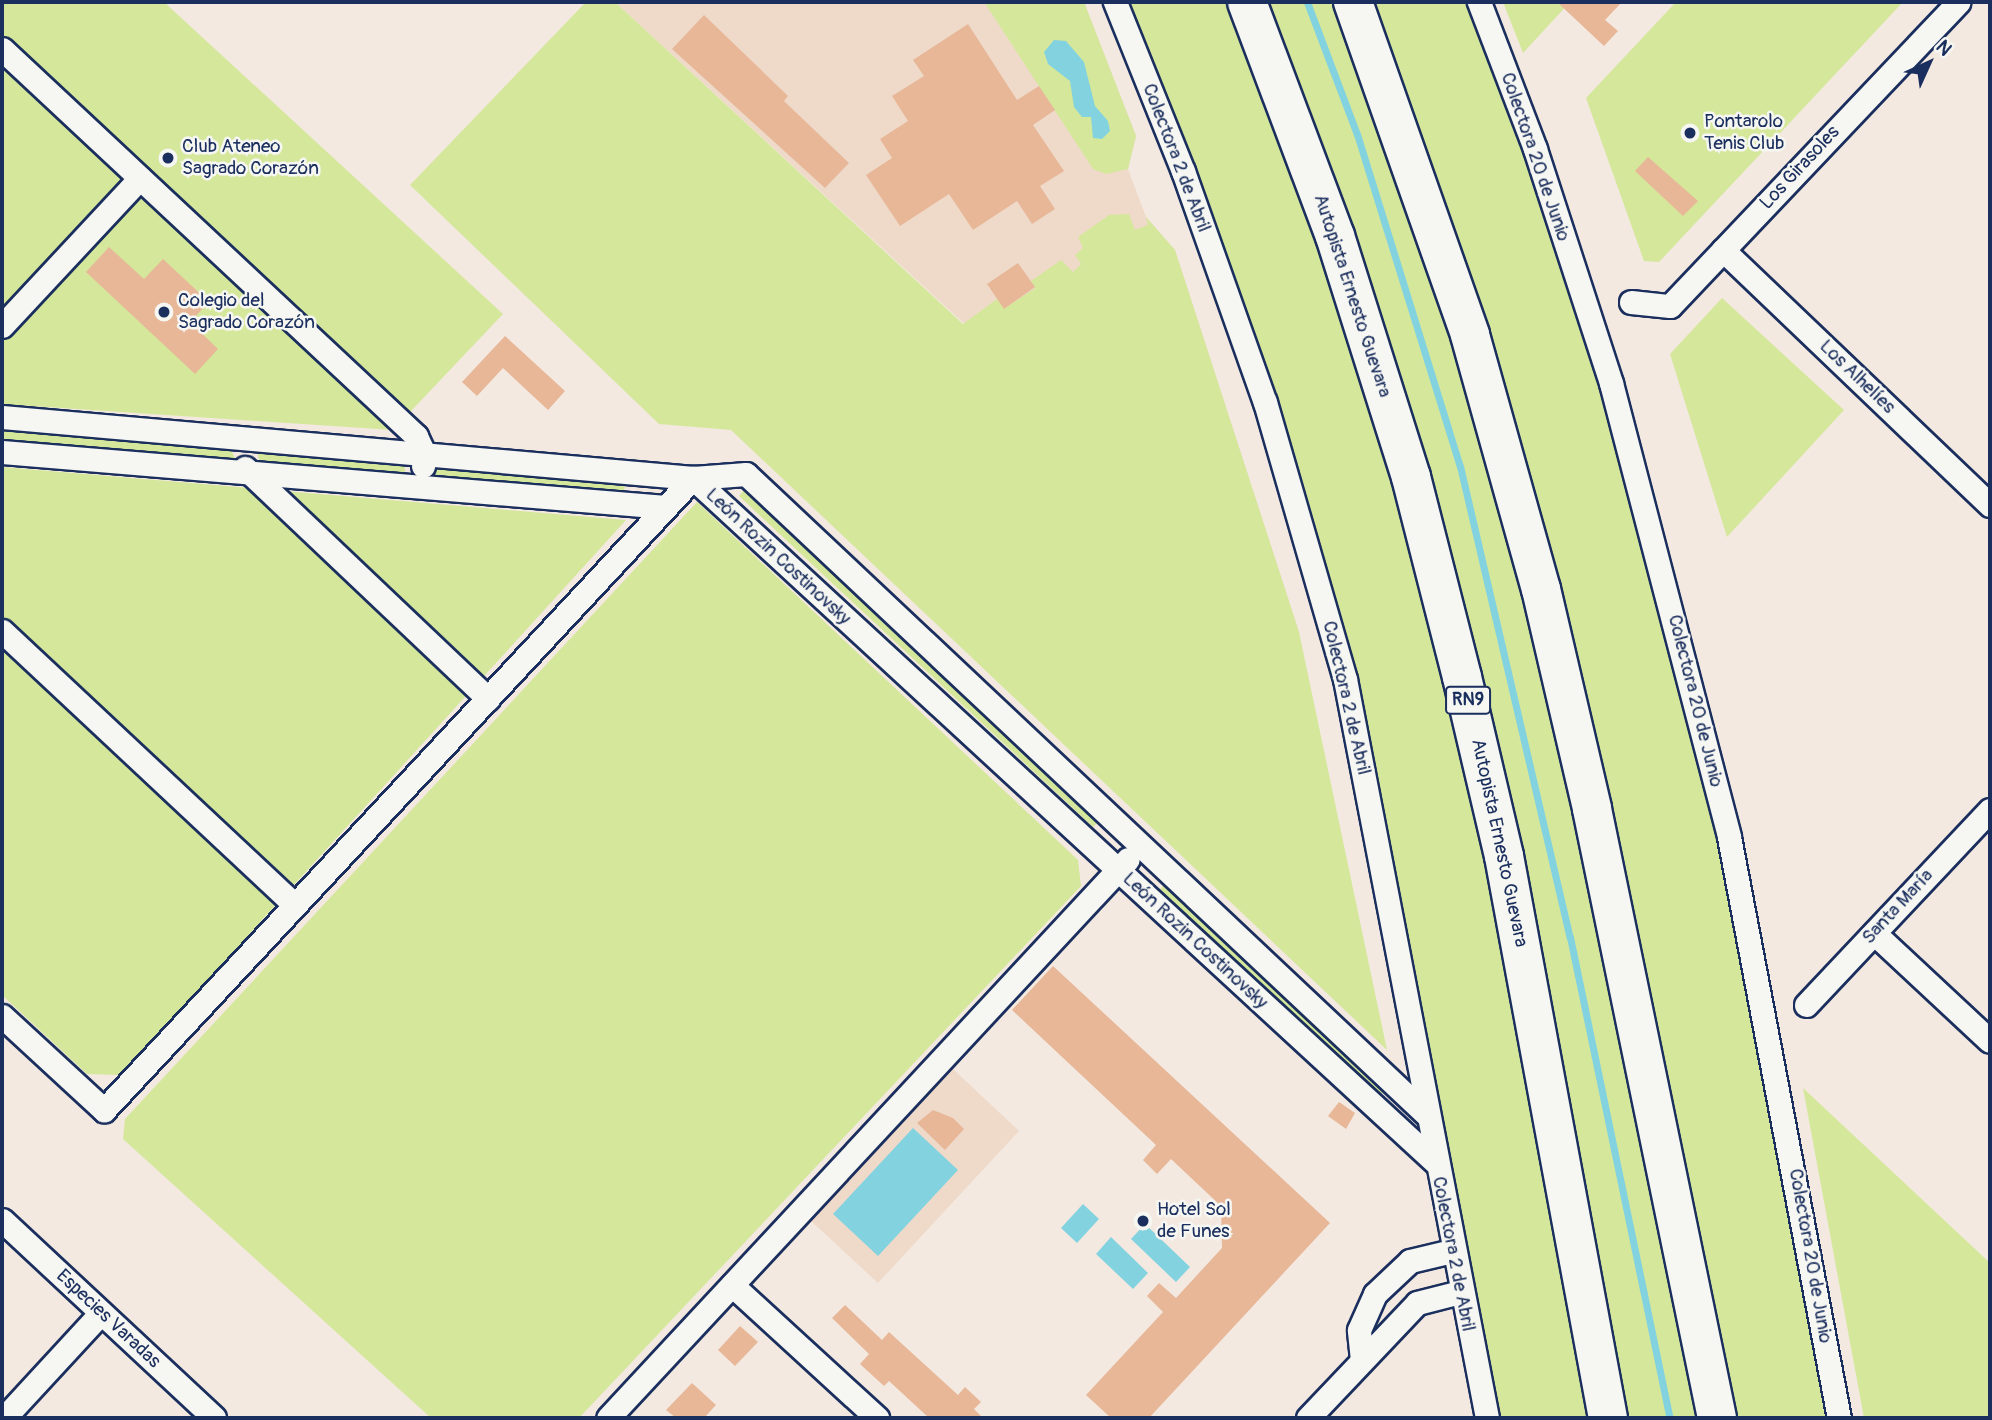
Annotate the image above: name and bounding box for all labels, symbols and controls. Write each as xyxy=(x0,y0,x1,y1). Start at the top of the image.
north arrow xyxy=(1894,28,1964,98)
text: N xyxy=(1931,35,1957,61)
street label: Colectora 20 de Junio xyxy=(1495,70,1575,244)
street label: Colectora 2 de Abril xyxy=(1137,81,1215,235)
place label: Pontarolo Tenis Club xyxy=(1704,111,1784,155)
street label: Los Girasoles xyxy=(1755,121,1845,215)
marker: Pontarolo Tenis Club xyxy=(1682,125,1698,141)
place label: Club Ateneo Sagrado Corazón xyxy=(182,136,319,180)
marker: Club Ateneo Sagrado Corazón xyxy=(160,150,176,166)
street label: Autopista Ernesto Guevara xyxy=(1308,191,1396,401)
place label: Colegio del Sagrado Corazón xyxy=(178,290,315,334)
marker: Colegio del Sagrado Corazón xyxy=(156,304,172,320)
street label: Los Alhelíes xyxy=(1814,335,1900,419)
street label: León Rozin Costinovsky xyxy=(701,484,855,630)
street label: Colectora 20 de Junio xyxy=(1663,612,1727,790)
street label: Colectora 2 de Abril xyxy=(1317,619,1375,777)
road number: RN9 xyxy=(1444,686,1492,714)
street label: Autopista Ernesto Guevara xyxy=(1466,737,1532,949)
street label: Santa María xyxy=(1858,865,1938,949)
street label: León Rozin Costinovsky xyxy=(1118,868,1272,1014)
street label: Colectora 20 de Junio xyxy=(1783,1167,1837,1345)
street label: Colectora 2 de Abril xyxy=(1427,1175,1479,1333)
place label: Hotel Sol de Funes xyxy=(1157,1199,1231,1243)
marker: Hotel Sol de Funes xyxy=(1135,1213,1151,1229)
street label: Especies Varadas xyxy=(51,1265,165,1373)

